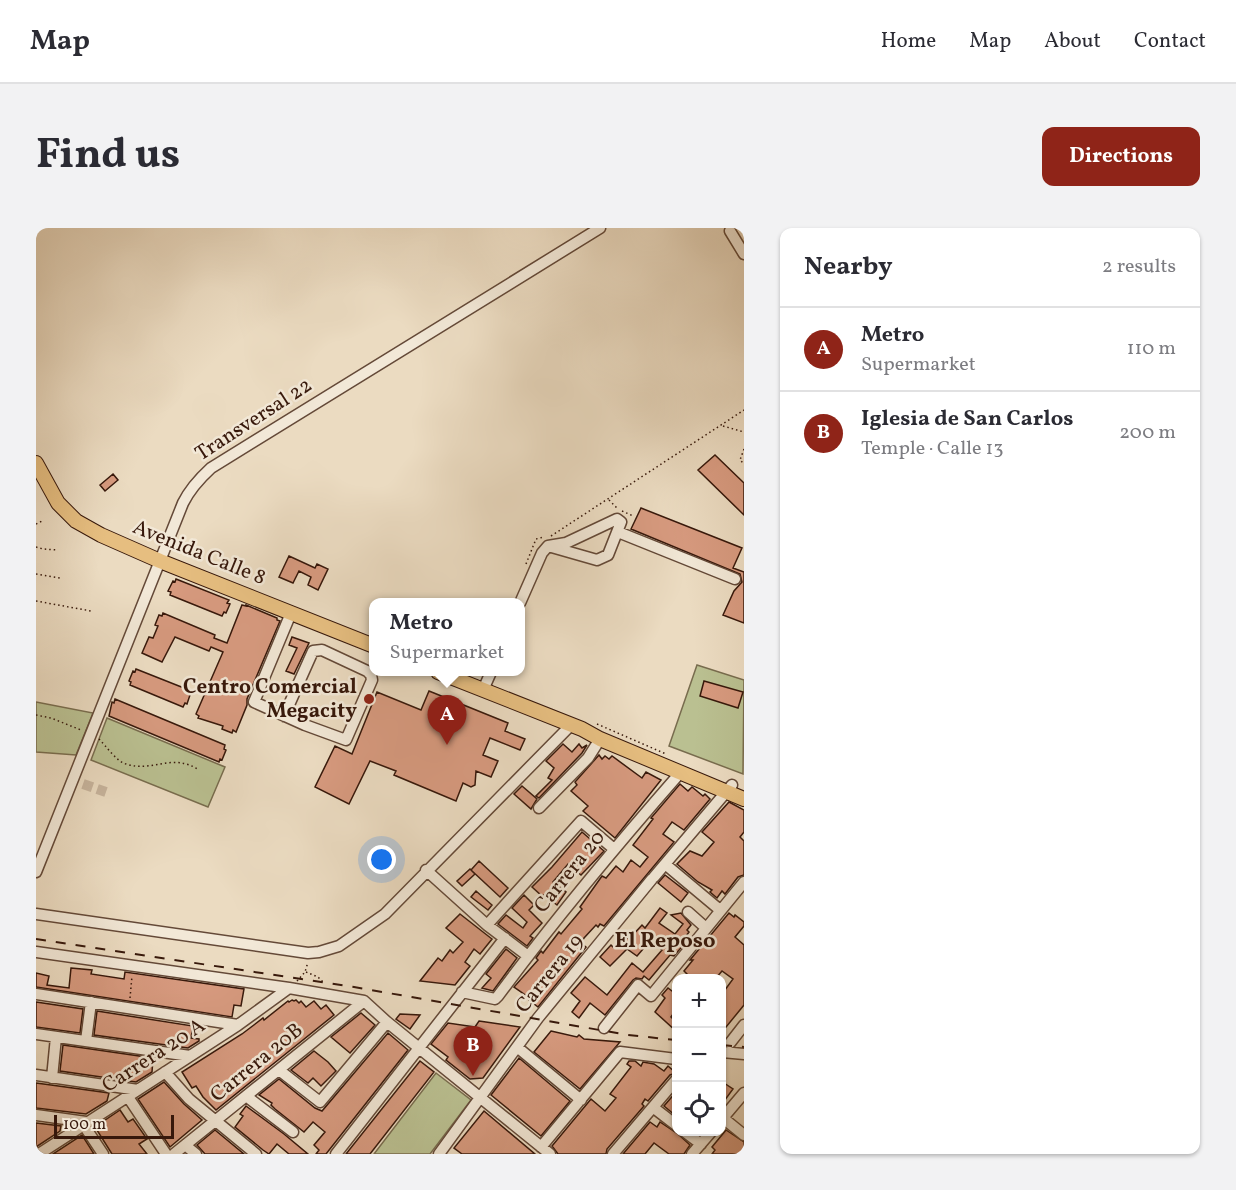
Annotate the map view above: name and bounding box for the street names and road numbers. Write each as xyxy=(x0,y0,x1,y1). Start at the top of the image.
street label: Transversal 22 xyxy=(190,371,318,469)
street label: Avenida Calle 8 xyxy=(128,513,270,593)
street label: Carrera 20 xyxy=(528,824,612,920)
street label: Carrera 19 xyxy=(509,928,591,1020)
street label: Carrera 20 A xyxy=(97,1012,211,1100)
street label: Carrera 20B xyxy=(204,1017,310,1109)

